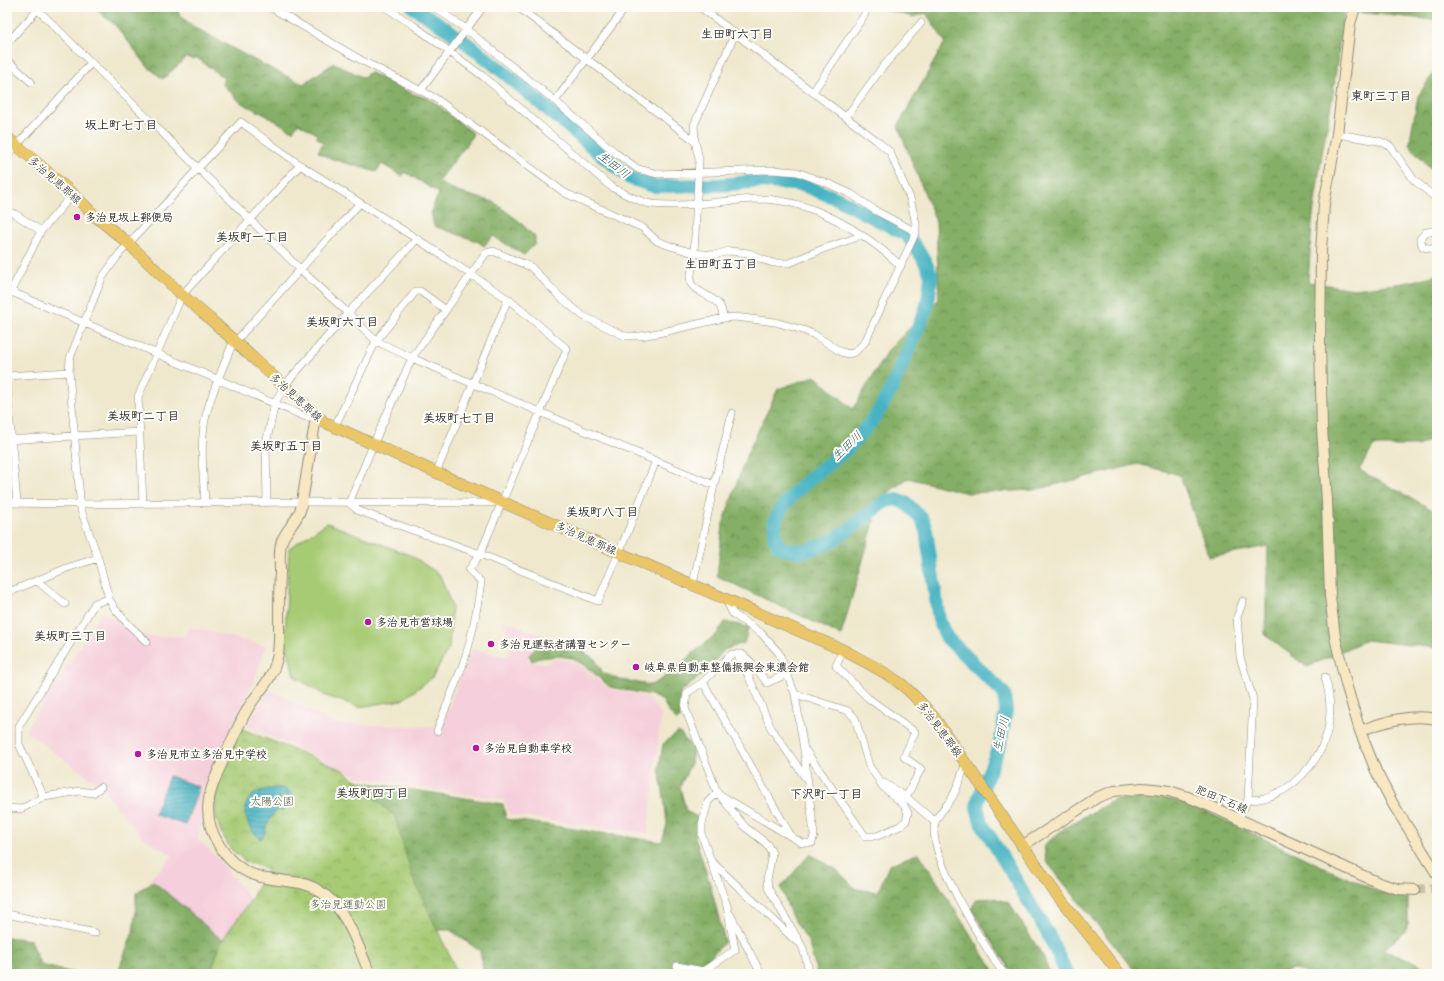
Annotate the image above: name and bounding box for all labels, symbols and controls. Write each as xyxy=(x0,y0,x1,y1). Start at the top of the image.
district label: 生田町六丁目 xyxy=(701,28,773,43)
district label: 東町三丁目 xyxy=(1351,90,1411,105)
district label: 坂上町七丁目 xyxy=(85,119,157,134)
water label: 生田川 xyxy=(594,149,632,183)
street label: 多治見恵那線 xyxy=(25,155,83,208)
marker: 多治見坂上郵便局 xyxy=(72,212,82,222)
place label: 多治見坂上郵便局 xyxy=(85,212,173,225)
district label: 美坂町一丁目 xyxy=(216,231,288,246)
district label: 生田町五丁目 xyxy=(685,258,757,273)
district label: 美坂町六丁目 xyxy=(306,316,378,331)
street label: 多治見恵那線 xyxy=(266,371,324,425)
district label: 美坂町二丁目 xyxy=(107,410,179,425)
district label: 美坂町七丁目 xyxy=(423,412,495,427)
water label: 生田川 xyxy=(830,429,866,465)
district label: 美坂町五丁目 xyxy=(250,440,322,455)
district label: 美坂町八丁目 xyxy=(566,506,638,521)
street label: 多治見恵那線 xyxy=(553,520,618,559)
marker: 多治見市営球場 xyxy=(363,617,373,627)
place label: 多治見市営球場 xyxy=(376,617,453,630)
district label: 美坂町三丁目 xyxy=(34,630,106,645)
marker: 多治見運転者講習センター xyxy=(486,639,496,649)
place label: 多治見運転者講習センター xyxy=(499,639,631,652)
marker: 岐阜県自動車整備振興会東濃会館 xyxy=(631,662,641,672)
place label: 岐阜県自動車整備振興会東濃会館 xyxy=(644,662,809,675)
street label: 多治見恵那線 xyxy=(914,700,964,760)
water label: 生田川 xyxy=(991,715,1014,754)
marker: 多治見自動車学校 xyxy=(471,743,481,753)
place label: 多治見自動車学校 xyxy=(484,743,572,756)
marker: 多治見市立多治見中学校 xyxy=(133,749,143,759)
place label: 多治見市立多治見中学校 xyxy=(146,749,267,762)
street label: 肥田下石線 xyxy=(1194,784,1249,817)
district label: 美坂町四丁目 xyxy=(336,787,408,802)
district label: 下沢町一丁目 xyxy=(790,789,862,803)
park label: 太陽公園 xyxy=(250,796,294,809)
park label: 多治見運動公園 xyxy=(310,899,387,912)

